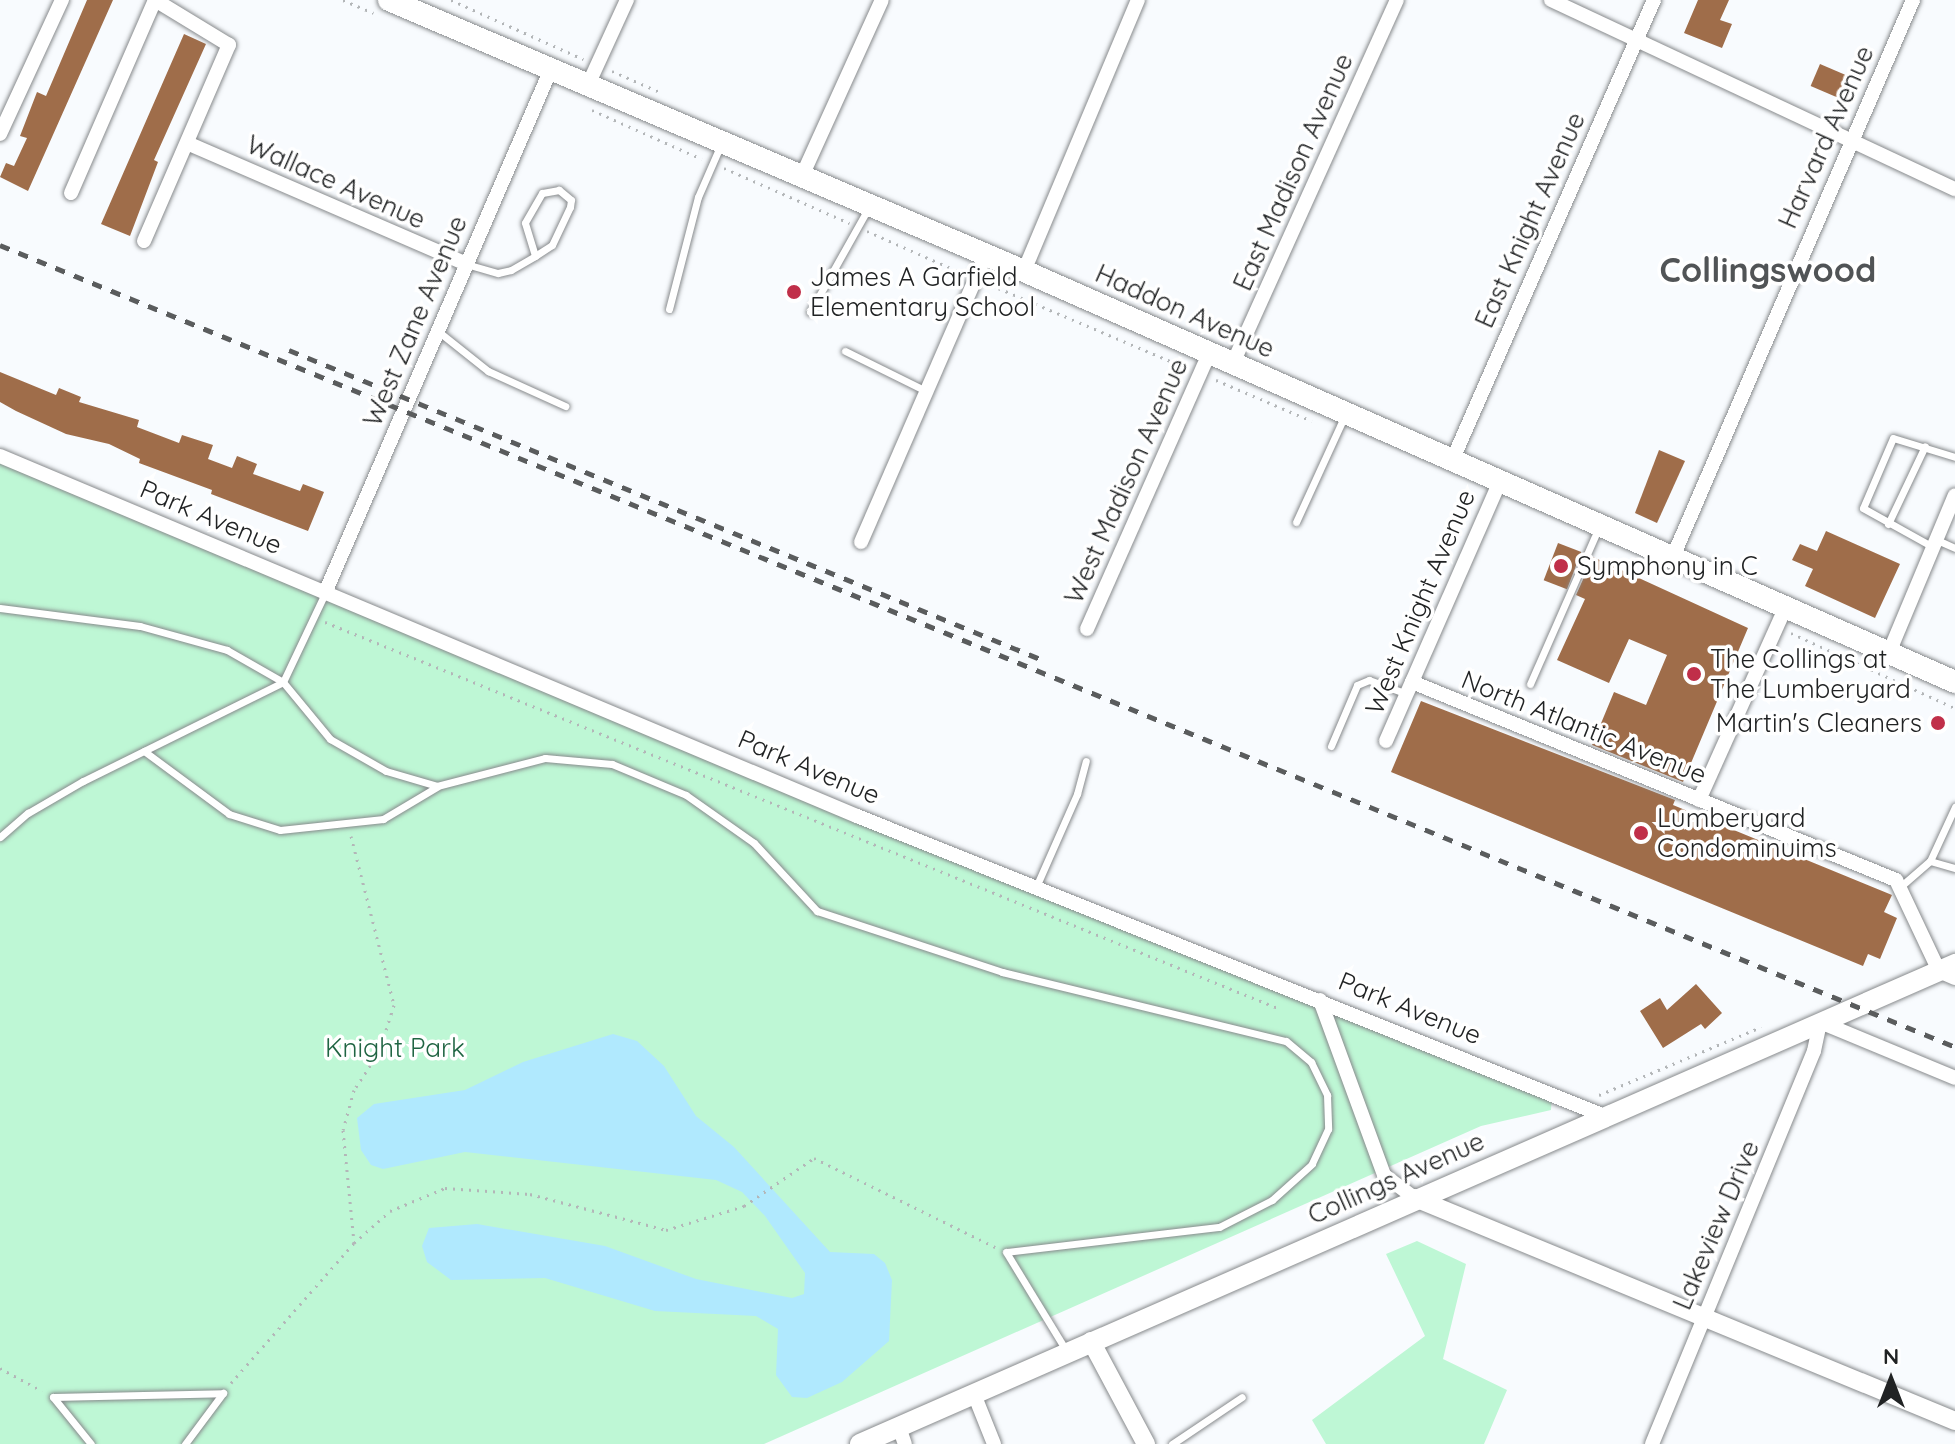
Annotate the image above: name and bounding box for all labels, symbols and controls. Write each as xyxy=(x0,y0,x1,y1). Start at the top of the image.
street label: Harvard Avenue xyxy=(1772,41,1880,233)
street label: East Madison Avenue xyxy=(1227,49,1359,295)
street label: East Knight Avenue xyxy=(1468,108,1592,332)
street label: Wallace Avenue xyxy=(242,129,430,235)
street label: West Zane Avenue xyxy=(357,211,473,431)
district label: Collingswood xyxy=(1660,250,1876,290)
street label: Haddon Avenue xyxy=(1091,258,1279,364)
place label: James A Garfield Elementary School xyxy=(810,261,1035,322)
marker: James A Garfield Elementary School xyxy=(785,283,803,301)
street label: West Madison Avenue xyxy=(1058,354,1194,608)
street label: Park Avenue xyxy=(135,473,287,561)
street label: West Knight Avenue xyxy=(1359,485,1481,719)
place label: Symphony in C xyxy=(1577,550,1758,582)
marker: Symphony in C xyxy=(1552,557,1570,575)
place label: The Collings at The Lumberyard xyxy=(1710,643,1911,704)
street label: North Atlantic Avenue xyxy=(1457,664,1711,790)
marker: The Collings at The Lumberyard xyxy=(1685,665,1703,683)
place label: Martin's Cleaners xyxy=(1716,707,1922,739)
marker: Martin's Cleaners xyxy=(1929,714,1947,732)
street label: Park Avenue xyxy=(733,723,885,811)
place label: Lumberyard Condominuims xyxy=(1657,802,1837,864)
marker: Lumberyard Condominuims xyxy=(1632,824,1650,842)
street label: Park Avenue xyxy=(1334,965,1486,1051)
park label: Knight Park xyxy=(325,1032,465,1064)
street label: Collings Avenue xyxy=(1303,1125,1489,1231)
street label: Lakeview Drive xyxy=(1666,1136,1766,1314)
north arrow xyxy=(1851,1340,1931,1420)
text: N xyxy=(1883,1342,1899,1370)

